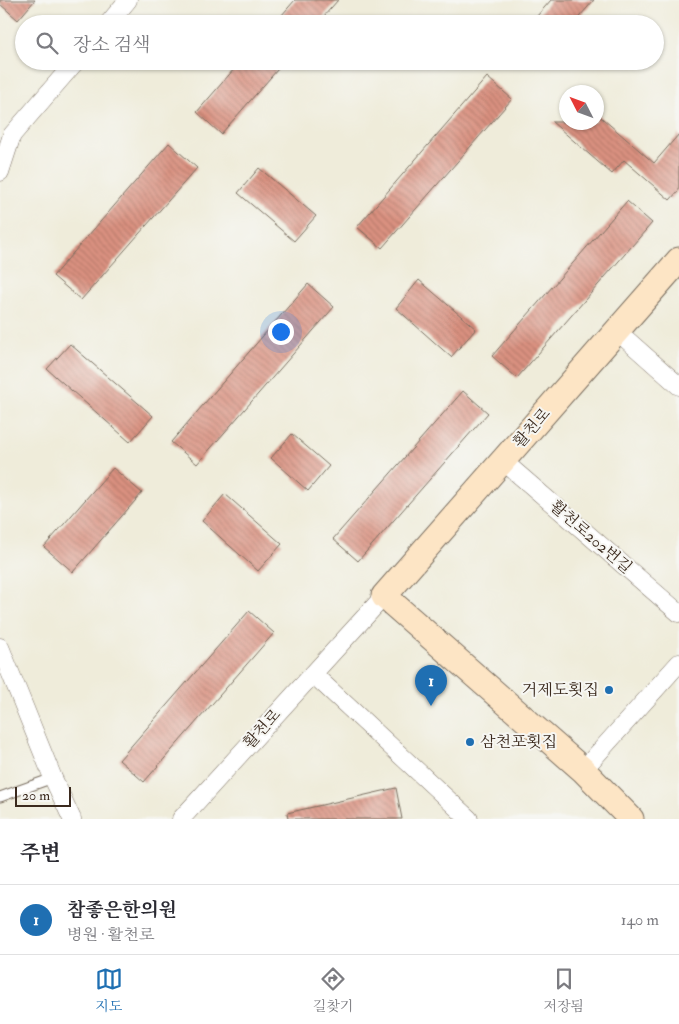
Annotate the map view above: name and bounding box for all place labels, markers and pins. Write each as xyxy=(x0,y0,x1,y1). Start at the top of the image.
pin: 1 xyxy=(415,665,447,706)
place label: 거제도횟집 xyxy=(522,680,599,700)
marker: 거제도횟집 xyxy=(603,684,615,696)
place label: 삼천포횟집 xyxy=(480,732,557,752)
marker: 삼천포횟집 xyxy=(464,736,476,748)

